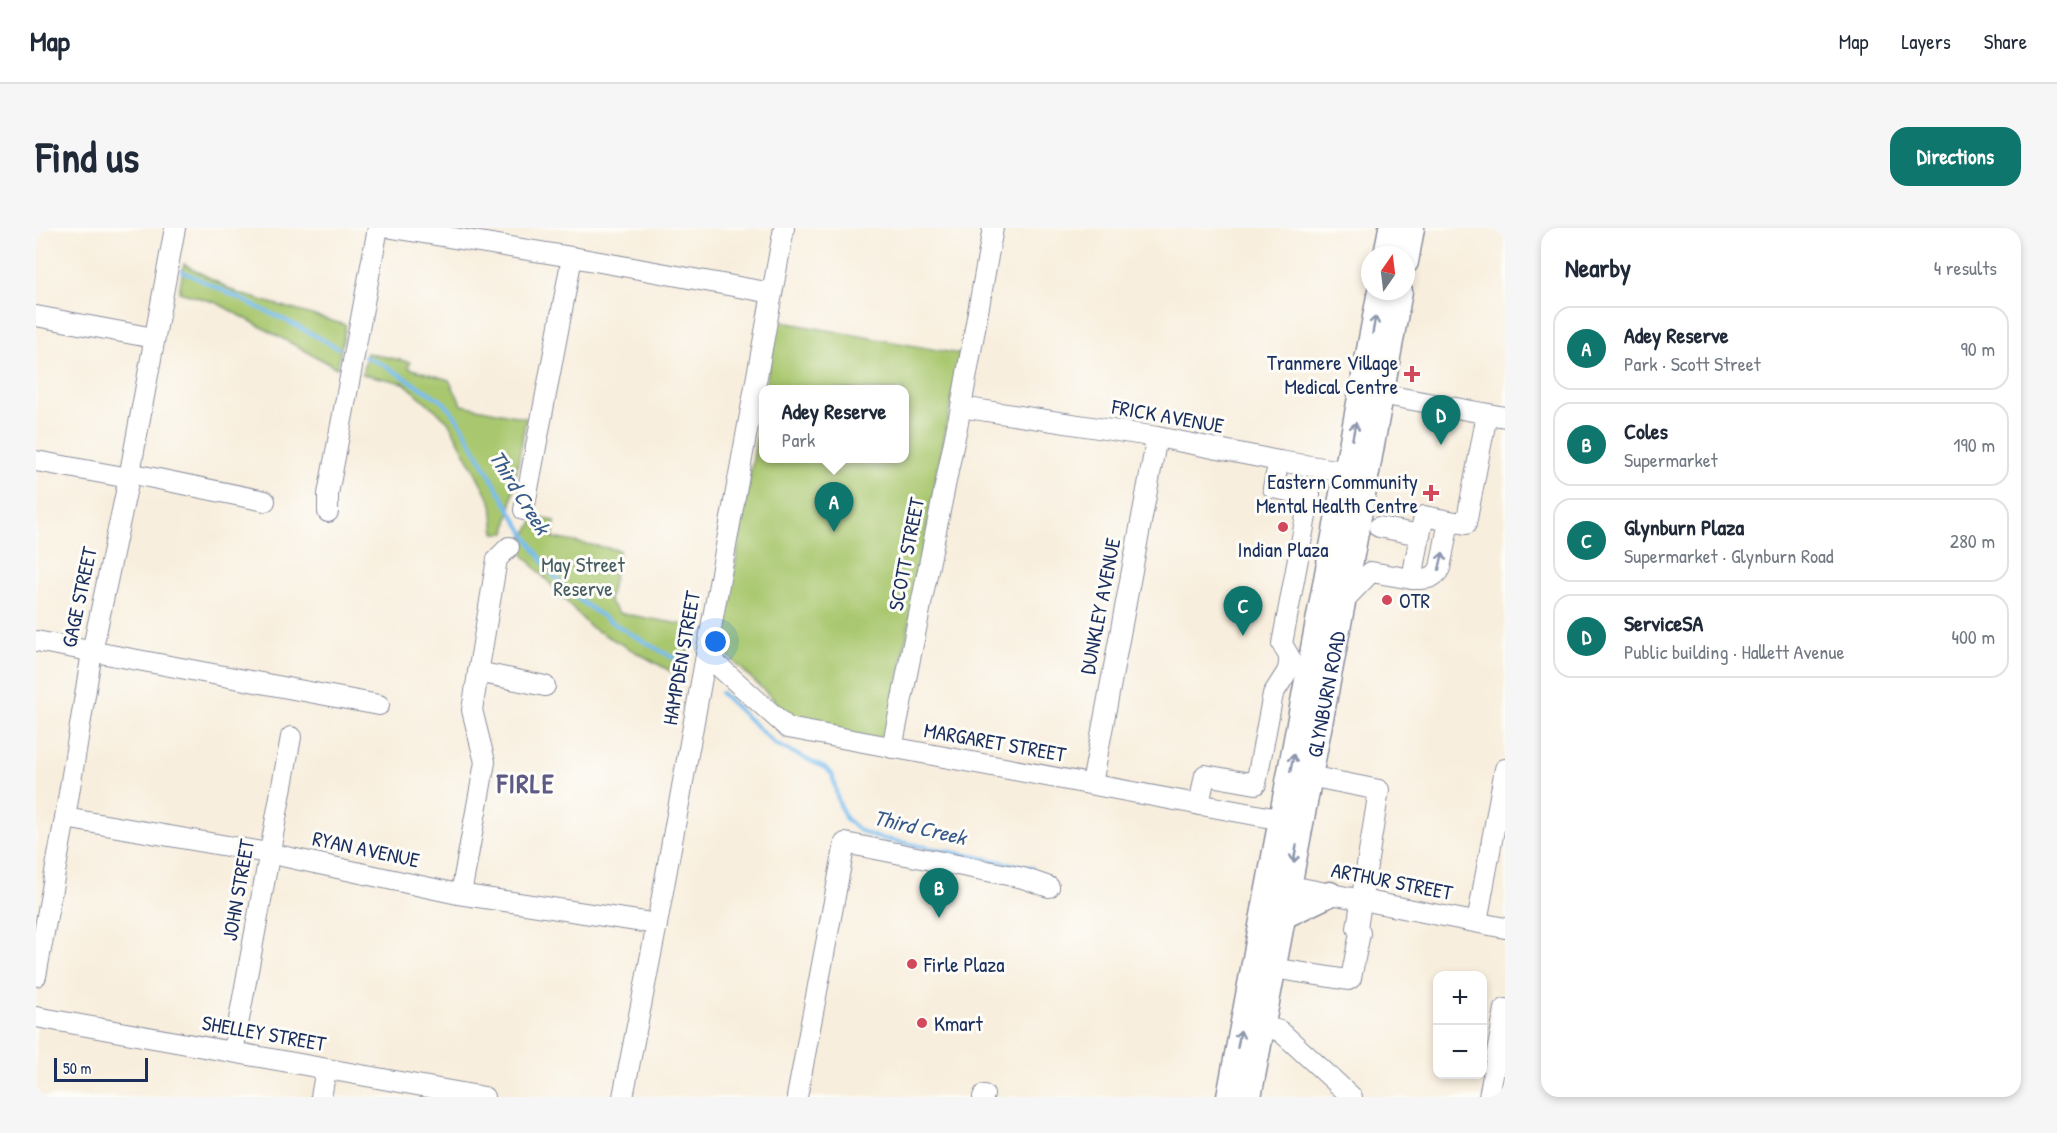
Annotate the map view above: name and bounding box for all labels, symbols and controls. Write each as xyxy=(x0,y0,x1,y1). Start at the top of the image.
text: Map xyxy=(30,22,70,60)
text: Map xyxy=(1839,27,1868,56)
text: Layers xyxy=(1901,27,1951,56)
text: Share xyxy=(1984,27,2027,56)
button: Directions xyxy=(1890,127,2021,186)
text: Find us xyxy=(36,128,139,185)
north arrow xyxy=(1361,246,1415,300)
text: Nearby xyxy=(1565,250,1631,285)
text: 4 results xyxy=(1934,254,1997,281)
one-way arrow xyxy=(1369,315,1380,335)
text: Adey Reserve xyxy=(1624,320,1728,350)
text: A xyxy=(1582,335,1591,362)
text: 90 m xyxy=(1961,335,1995,362)
place label: Tranmere Village Medical Centre xyxy=(1267,348,1398,401)
text: Park · Scott Street xyxy=(1624,350,1761,377)
marker: Tranmere Village Medical Centre xyxy=(1403,365,1421,383)
popup xyxy=(759,385,909,463)
street label: FRICK AVENUE xyxy=(1109,392,1226,440)
text: Adey Reserve xyxy=(782,396,886,426)
pin: D xyxy=(1422,396,1460,445)
text: Coles xyxy=(1624,416,1668,446)
one-way arrow xyxy=(1349,422,1360,441)
text: Park xyxy=(782,426,815,453)
text: B xyxy=(1581,431,1592,458)
text: 190 m xyxy=(1953,431,1995,458)
water label: Third Creek xyxy=(482,444,559,541)
text: Supermarket xyxy=(1624,446,1718,473)
place label: Eastern Community Mental Health Centre xyxy=(1256,467,1418,520)
pin: A xyxy=(814,482,854,532)
marker: Eastern Community Mental Health Centre xyxy=(1422,484,1440,502)
street label: SCOTT STREET xyxy=(881,494,931,613)
text: Glynburn Plaza xyxy=(1624,512,1744,542)
marker: Indian Plaza xyxy=(1276,520,1290,534)
text: C xyxy=(1581,527,1592,554)
text: 280 m xyxy=(1950,527,1995,554)
street label: DUNKLEY AVENUE xyxy=(1073,535,1127,677)
place label: Indian Plaza xyxy=(1237,535,1329,564)
text: Supermarket · Glynburn Road xyxy=(1624,542,1834,569)
street label: GAGE STREET xyxy=(54,543,104,650)
park label: May Street Reserve xyxy=(541,550,625,603)
one-way arrow xyxy=(1436,552,1448,571)
pin: C xyxy=(1224,586,1262,636)
place label: OTR xyxy=(1399,586,1430,615)
street label: HAMPDEN STREET xyxy=(655,588,707,727)
marker: OTR xyxy=(1380,593,1394,607)
text: ServiceSA xyxy=(1624,608,1703,638)
text: D xyxy=(1582,623,1591,650)
text: 400 m xyxy=(1951,623,1995,650)
your location xyxy=(701,627,730,656)
street label: GLYNBURN ROAD xyxy=(1299,629,1352,760)
text: Public building · Hallett Avenue xyxy=(1624,638,1844,665)
street label: MARGARET STREET xyxy=(922,715,1069,769)
one-way arrow xyxy=(1287,753,1298,773)
district label: FIRLE xyxy=(496,765,555,801)
water label: Third Creek xyxy=(871,802,971,853)
street label: RYAN AVENUE xyxy=(310,824,422,874)
street label: JOHN STREET xyxy=(215,836,261,943)
one-way arrow xyxy=(1289,844,1300,864)
street label: ARTHUR STREET xyxy=(1329,855,1456,907)
pin: B xyxy=(920,868,958,918)
place label: Firle Plaza xyxy=(923,950,1005,979)
marker: Firle Plaza xyxy=(905,957,919,971)
map controls xyxy=(1433,971,1487,1079)
button: + xyxy=(1433,971,1487,1025)
street label: SHELLEY STREET xyxy=(200,1008,329,1058)
place label: Kmart xyxy=(934,1009,984,1038)
marker: Kmart xyxy=(915,1016,929,1030)
button: − xyxy=(1433,1025,1487,1079)
one-way arrow xyxy=(1234,1030,1245,1050)
scale bar xyxy=(54,1055,148,1082)
text: 50 m xyxy=(63,1057,92,1079)

